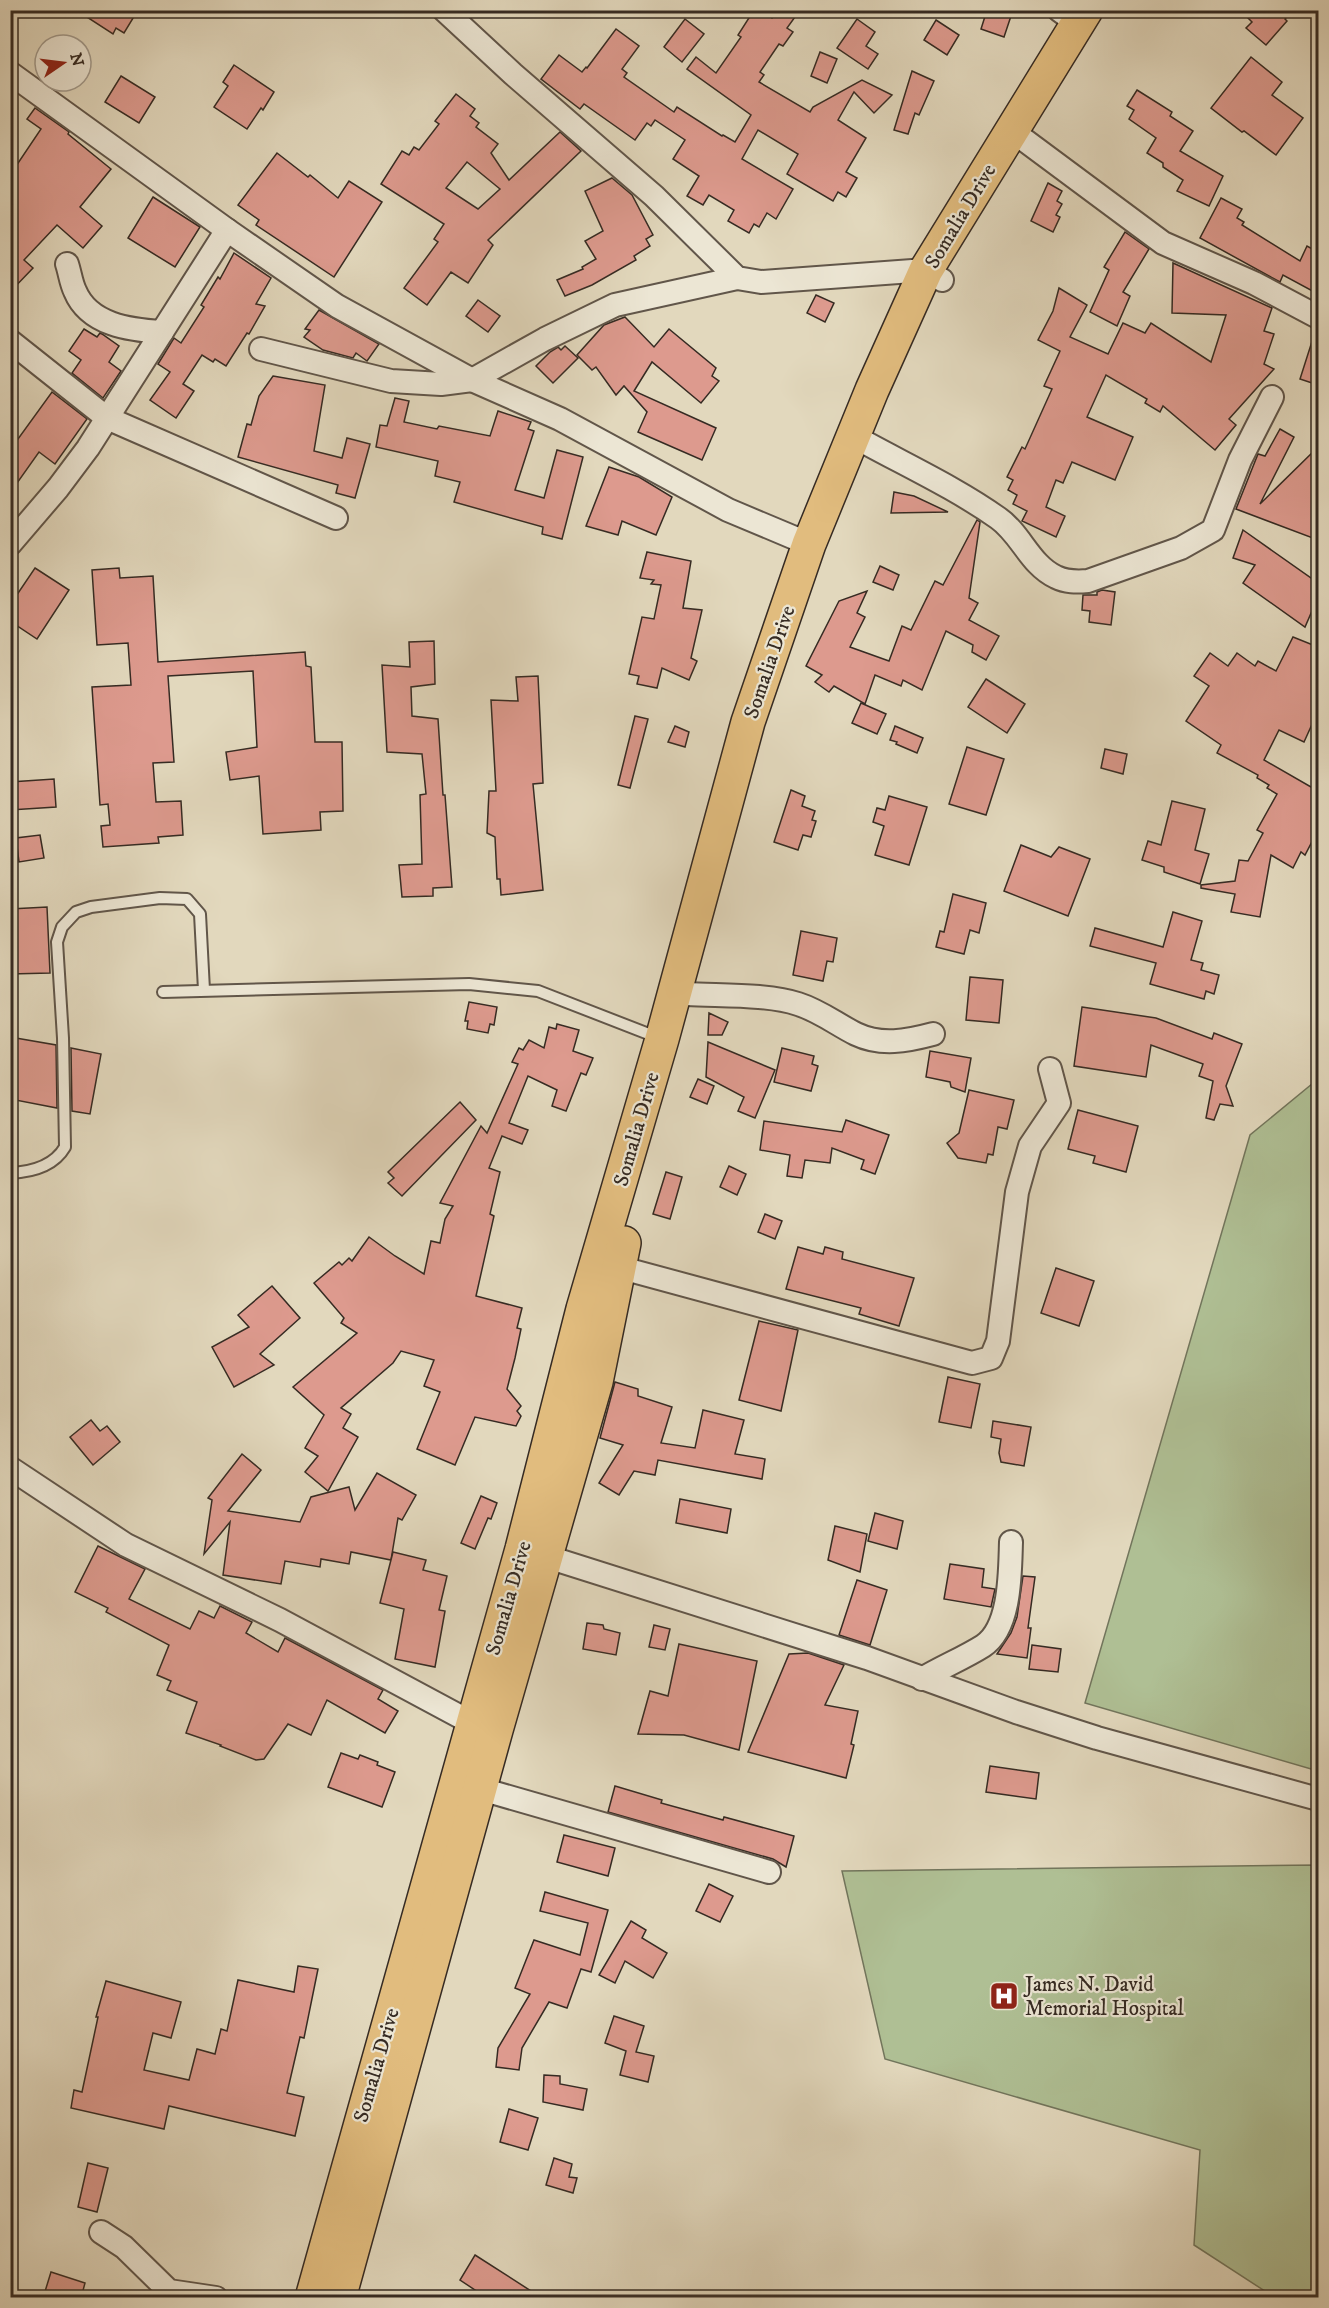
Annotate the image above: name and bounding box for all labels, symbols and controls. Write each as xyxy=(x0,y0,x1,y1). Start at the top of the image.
north arrow xyxy=(33,33,93,93)
text: N xyxy=(65,51,88,68)
street label: Somalia Drive xyxy=(919,159,1003,274)
street label: Somalia Drive xyxy=(738,602,802,722)
street label: Somalia Drive xyxy=(608,1069,666,1189)
street label: Somalia Drive xyxy=(480,1538,538,1658)
place label: James N. David Memorial Hospital xyxy=(1023,1972,1184,2022)
hospital icon: James N. David Memorial Hospital xyxy=(988,1980,1020,2012)
street label: Somalia Drive xyxy=(348,2005,406,2125)

